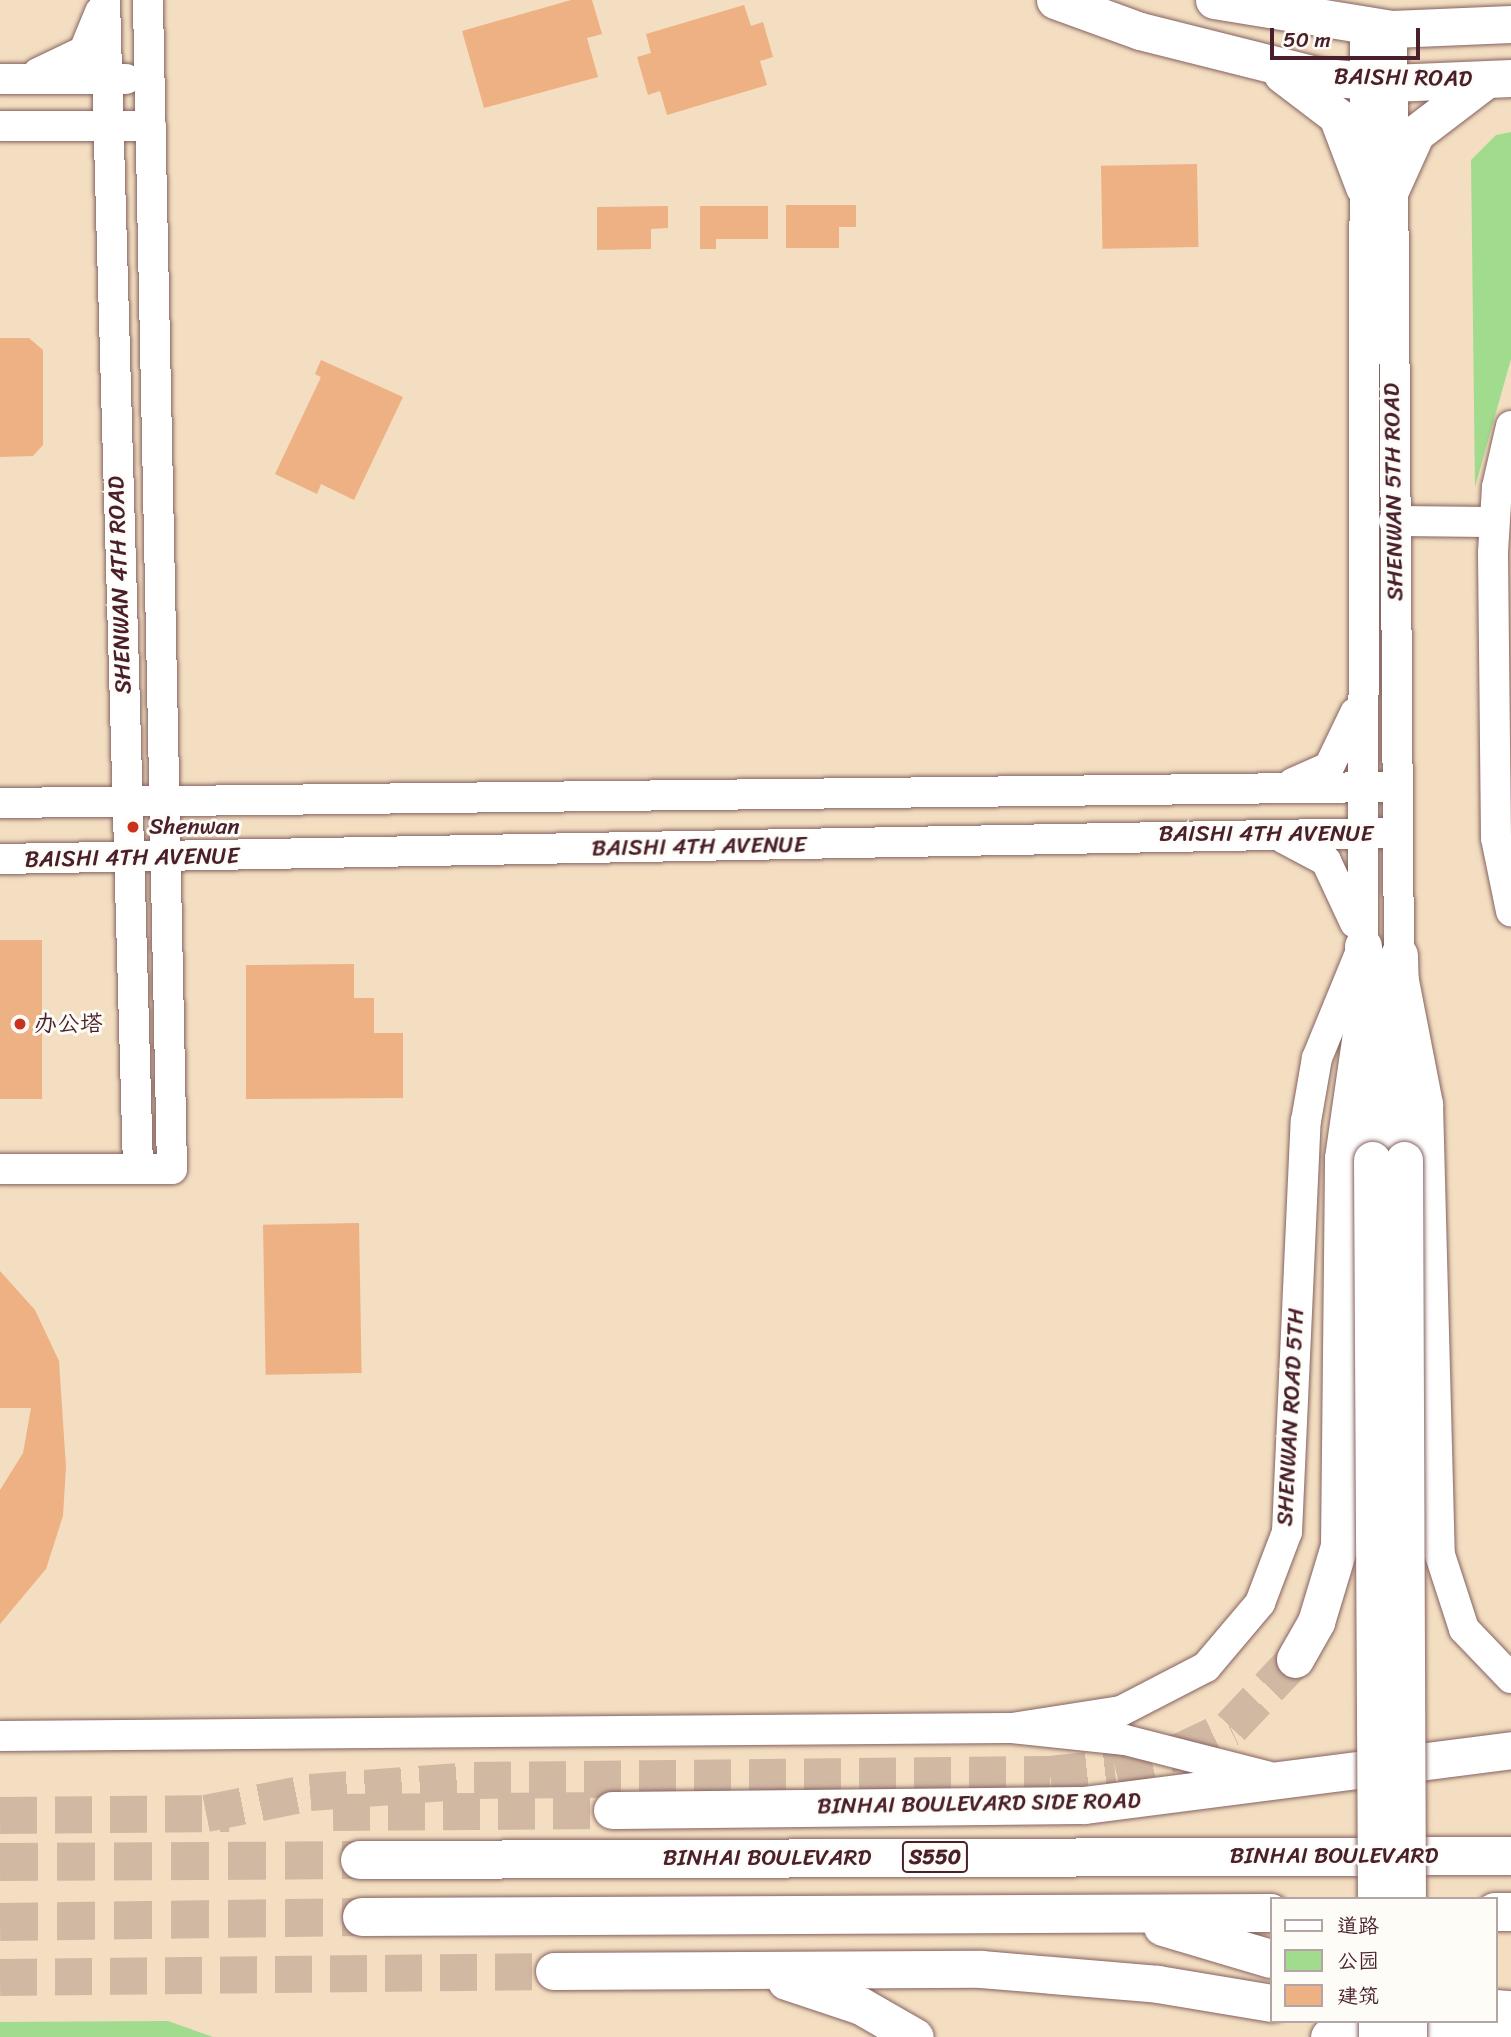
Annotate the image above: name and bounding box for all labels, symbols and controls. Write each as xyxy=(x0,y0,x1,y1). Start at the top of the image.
scale bar xyxy=(1273,14,1424,58)
text: 50 m xyxy=(1283,21,1331,59)
street label: BAISHI ROAD xyxy=(1334,63,1472,93)
street label: SHENWAN 5TH ROAD xyxy=(1378,382,1410,602)
street label: SHENWAN 4TH ROAD xyxy=(102,475,138,695)
place label: Shenwan xyxy=(149,813,240,841)
marker: Shenwan xyxy=(123,817,143,837)
street label: BAISHI 4TH AVENUE xyxy=(1159,820,1373,848)
street label: BAISHI 4TH AVENUE xyxy=(591,831,807,863)
street label: BAISHI 4TH AVENUE xyxy=(24,842,240,874)
place label: 办公塔 xyxy=(34,1010,103,1038)
marker: 办公塔 xyxy=(12,1016,28,1032)
street label: SHENWAN ROAD 5TH xyxy=(1271,1307,1311,1527)
street label: BINHAI BOULEVARD SIDE ROAD xyxy=(815,1787,1143,1821)
road number: S550 xyxy=(902,1840,968,1874)
street label: BINHAI BOULEVARD xyxy=(1230,1842,1438,1870)
street label: BINHAI BOULEVARD xyxy=(663,1844,871,1872)
legend xyxy=(1270,1897,1497,2023)
text: 道路 xyxy=(1337,1907,1379,1945)
text: 公园 xyxy=(1337,1942,1379,1980)
text: 建筑 xyxy=(1337,1977,1379,2015)

